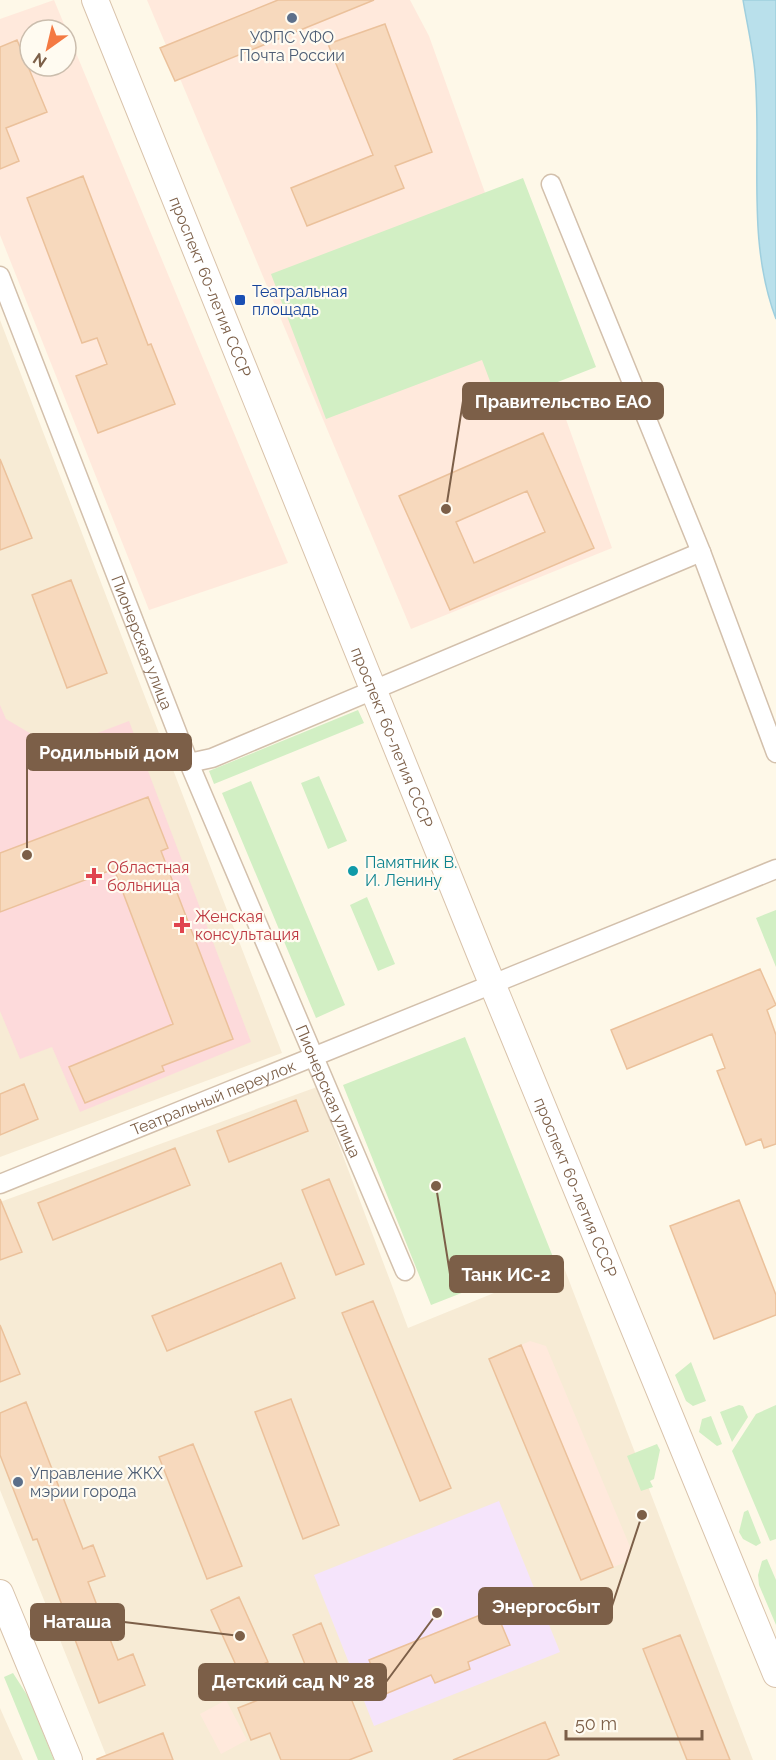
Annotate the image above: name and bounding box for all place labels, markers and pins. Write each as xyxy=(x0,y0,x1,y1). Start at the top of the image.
marker: УФПС УФО Почта России xyxy=(285,11,299,25)
place label: УФПС УФО Почта России xyxy=(239,28,345,65)
place label: Театральная площадь xyxy=(252,282,347,319)
marker: Театральная площадь xyxy=(233,293,247,307)
callout: Правительство ЕАО xyxy=(463,383,663,419)
callout: Родильный дом xyxy=(27,734,191,770)
place label: Памятник В. И. Ленину xyxy=(365,853,457,890)
place label: Областная больница xyxy=(107,858,189,895)
marker: Памятник В. И. Ленину xyxy=(346,864,360,878)
marker: Областная больница xyxy=(85,867,103,885)
place label: Женская консультация xyxy=(195,907,299,944)
marker: Женская консультация xyxy=(173,916,191,934)
callout: Танк ИС-2 xyxy=(450,1256,563,1292)
place label: Управление ЖКХ мэрии города xyxy=(30,1464,164,1501)
marker: Управление ЖКХ мэрии города xyxy=(11,1475,25,1489)
callout: Энергосбыт xyxy=(479,1588,612,1624)
callout: Наташа xyxy=(31,1604,124,1640)
callout: Детский сад № 28 xyxy=(199,1664,386,1700)

